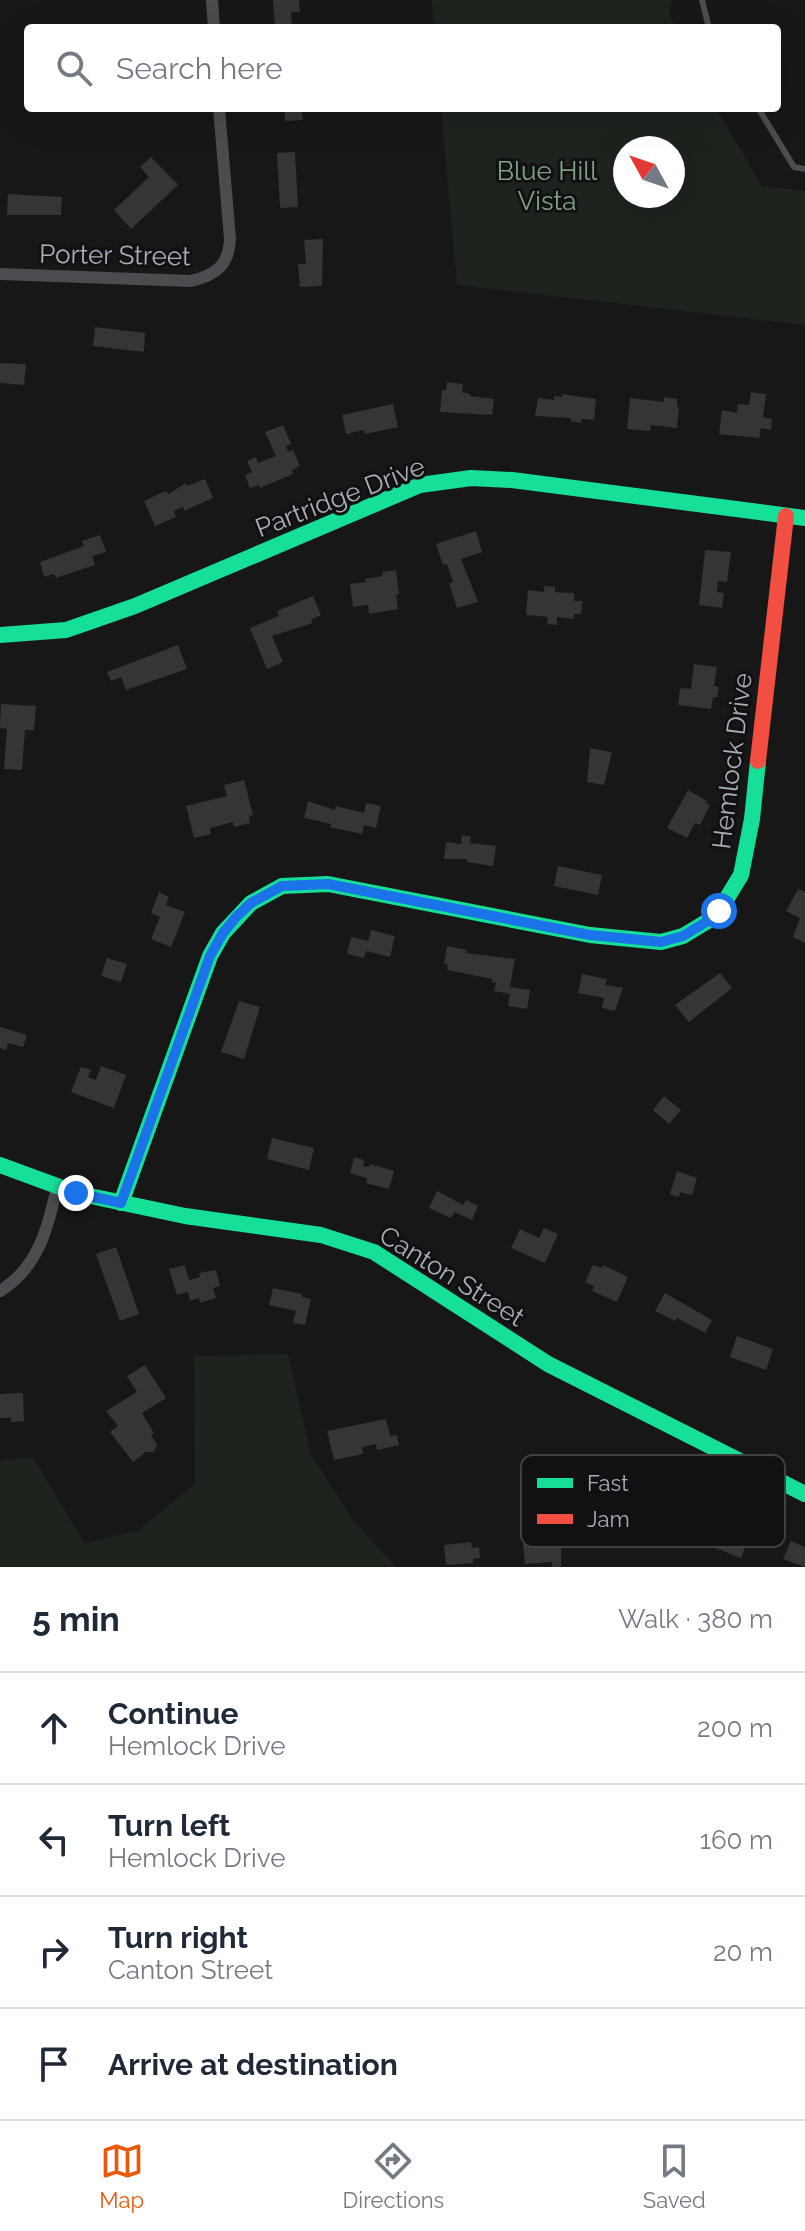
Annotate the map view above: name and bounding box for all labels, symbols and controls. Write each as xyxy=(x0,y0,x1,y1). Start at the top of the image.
search box xyxy=(24,24,781,112)
icon: search xyxy=(52,46,96,90)
text: Search here xyxy=(116,51,283,86)
north arrow xyxy=(613,136,685,208)
park label: Blue Hill Vista xyxy=(497,156,598,216)
street label: Porter Street xyxy=(39,239,191,271)
street label: Partridge Drive xyxy=(251,451,429,543)
street label: Hemlock Drive xyxy=(706,671,758,851)
route start xyxy=(701,893,737,929)
route end xyxy=(58,1175,94,1211)
street label: Canton Street xyxy=(374,1220,530,1333)
legend xyxy=(521,1455,785,1547)
text: Fast xyxy=(587,1470,629,1496)
text: Jam xyxy=(587,1506,630,1532)
text: 5 min xyxy=(32,1599,120,1639)
text: Walk · 380 m xyxy=(618,1604,773,1634)
text: Continue xyxy=(108,1696,239,1731)
icon: ahead xyxy=(32,1706,76,1750)
text: 200 m xyxy=(697,1713,773,1743)
text: Hemlock Drive xyxy=(108,1731,285,1761)
text: Turn left xyxy=(108,1808,230,1843)
icon: left xyxy=(32,1818,76,1862)
text: 160 m xyxy=(700,1825,773,1855)
text: Hemlock Drive xyxy=(108,1843,285,1873)
text: Turn right xyxy=(108,1920,248,1955)
icon: right xyxy=(32,1930,76,1974)
text: 20 m xyxy=(713,1937,773,1967)
text: Canton Street xyxy=(108,1955,273,1985)
icon: arrive xyxy=(32,2042,76,2086)
text: Arrive at destination xyxy=(108,2047,398,2082)
tab: Map xyxy=(99,2139,144,2213)
tab: Directions xyxy=(343,2139,444,2213)
tab: Saved xyxy=(643,2139,706,2213)

